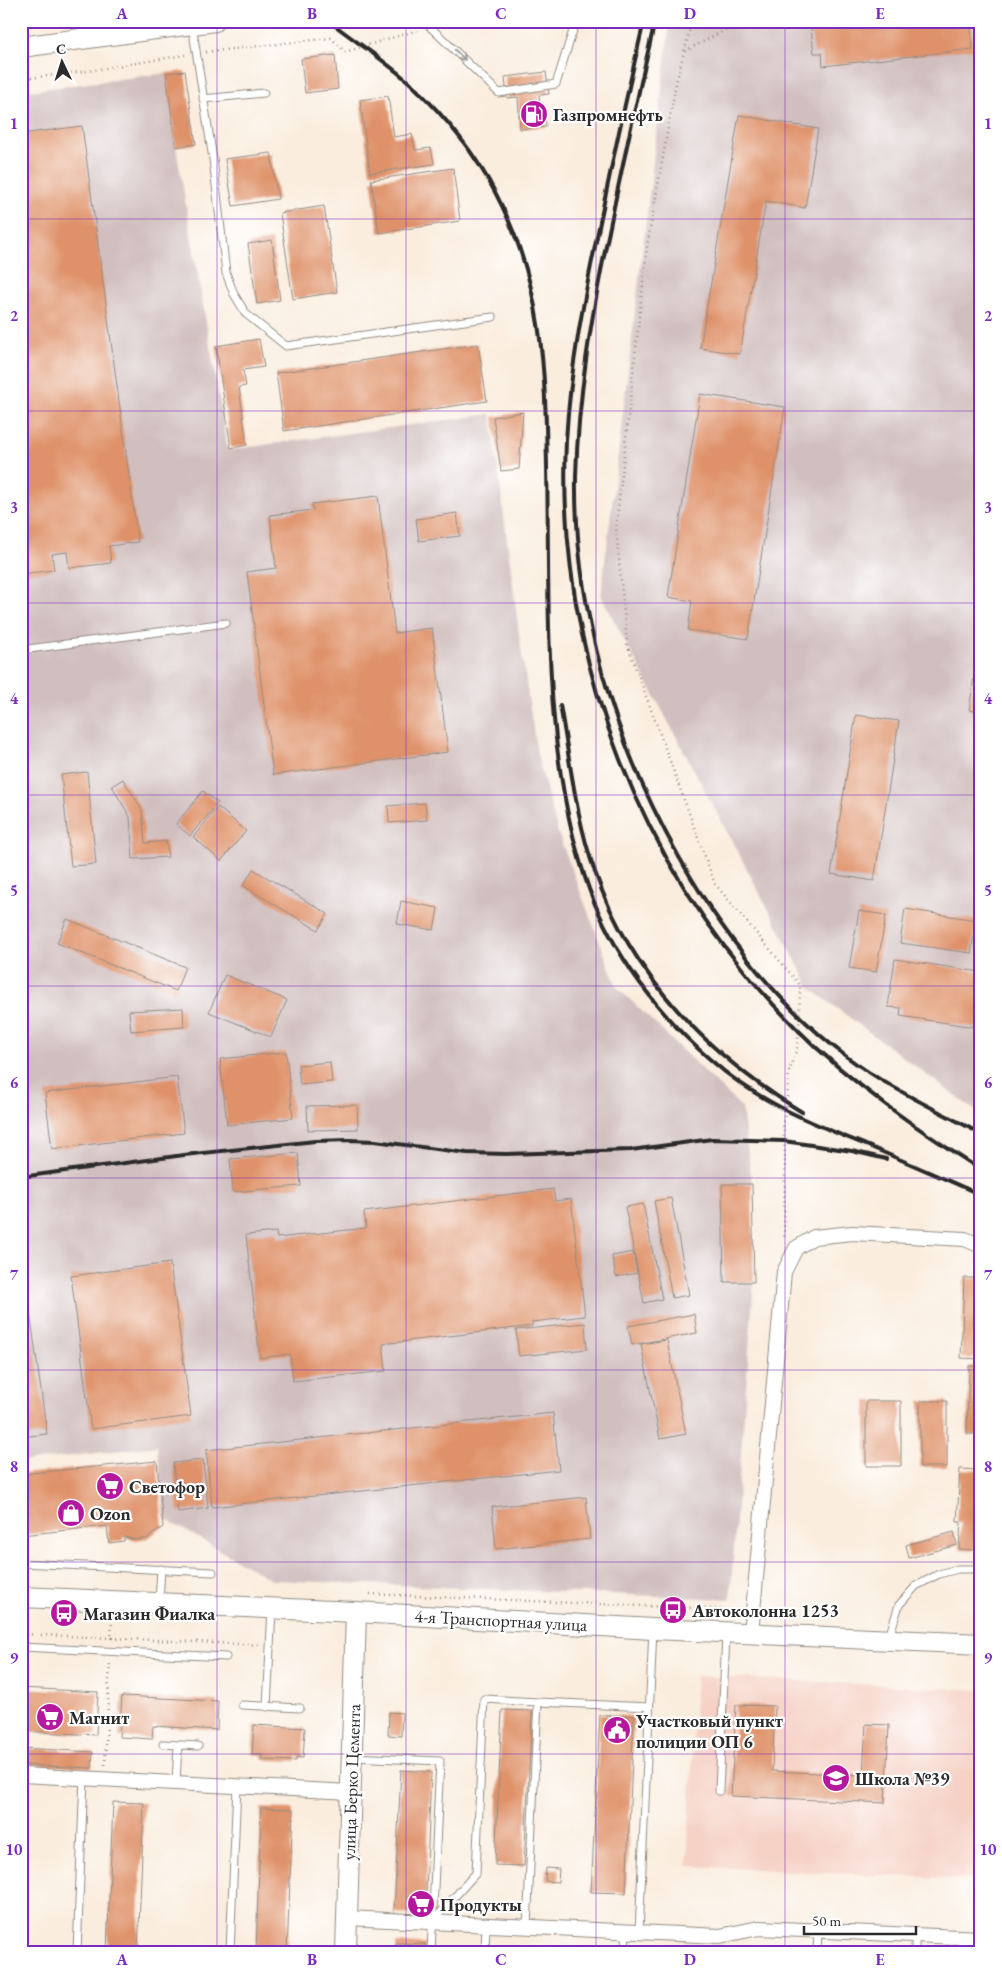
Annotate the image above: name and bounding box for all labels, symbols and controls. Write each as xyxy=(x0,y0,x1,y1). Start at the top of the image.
text: A xyxy=(115,3,128,24)
text: B xyxy=(307,3,317,24)
text: C xyxy=(495,3,507,24)
text: D xyxy=(684,3,696,24)
text: E xyxy=(875,3,885,24)
north arrow xyxy=(38,38,88,88)
text: С xyxy=(56,40,67,58)
one-way arrow xyxy=(453,49,466,61)
fuel station icon: Газпромнефть xyxy=(519,99,549,129)
place label: Газпромнефть xyxy=(553,103,663,126)
text: 1 xyxy=(10,113,18,134)
text: 1 xyxy=(984,113,992,134)
text: 2 xyxy=(10,305,19,326)
text: 2 xyxy=(984,305,993,326)
text: 3 xyxy=(10,497,18,518)
text: 3 xyxy=(984,497,992,518)
text: 4 xyxy=(10,688,19,709)
text: 4 xyxy=(984,688,993,709)
text: 5 xyxy=(10,880,18,901)
text: 5 xyxy=(984,880,992,901)
text: 6 xyxy=(10,1072,19,1093)
text: 6 xyxy=(984,1072,993,1093)
text: 7 xyxy=(10,1264,19,1285)
text: 7 xyxy=(984,1264,993,1285)
text: 8 xyxy=(10,1456,18,1477)
text: 8 xyxy=(984,1456,992,1477)
supermarket icon: Светофор xyxy=(95,1471,125,1501)
place label: Светофор xyxy=(129,1475,205,1498)
shop icon: Ozon xyxy=(56,1498,86,1528)
place label: Ozon xyxy=(90,1502,131,1525)
bus stop icon: Автоколонна 1253 xyxy=(658,1595,688,1625)
bus stop icon: Магазин Фиалка xyxy=(49,1598,79,1628)
place label: Автоколонна 1253 xyxy=(691,1599,839,1622)
place label: Магазин Фиалка xyxy=(83,1602,215,1625)
street label: 4-я Транспортная улица xyxy=(414,1604,589,1636)
text: 9 xyxy=(10,1647,19,1668)
text: 9 xyxy=(984,1647,993,1668)
supermarket icon: Магнит xyxy=(35,1702,65,1732)
street label: улица Берко Цемента xyxy=(337,1703,365,1861)
place label: Магнит xyxy=(69,1706,129,1729)
place label: Участковый пункт полиции ОП 6 xyxy=(635,1709,783,1753)
public building icon: Участковый пункт полиции ОП 6 xyxy=(602,1715,632,1745)
school or university icon: Школа №39 xyxy=(821,1763,851,1793)
place label: Школа №39 xyxy=(855,1767,950,1790)
text: 10 xyxy=(6,1839,23,1860)
text: 10 xyxy=(980,1839,997,1860)
supermarket icon: Продукты xyxy=(406,1889,436,1919)
place label: Продукты xyxy=(440,1893,522,1916)
scale bar xyxy=(804,1903,917,1935)
text: 50 m xyxy=(812,1911,841,1930)
text: A xyxy=(115,1949,128,1970)
text: B xyxy=(307,1949,317,1970)
text: C xyxy=(495,1949,507,1970)
text: D xyxy=(684,1949,696,1970)
text: E xyxy=(875,1949,885,1970)

